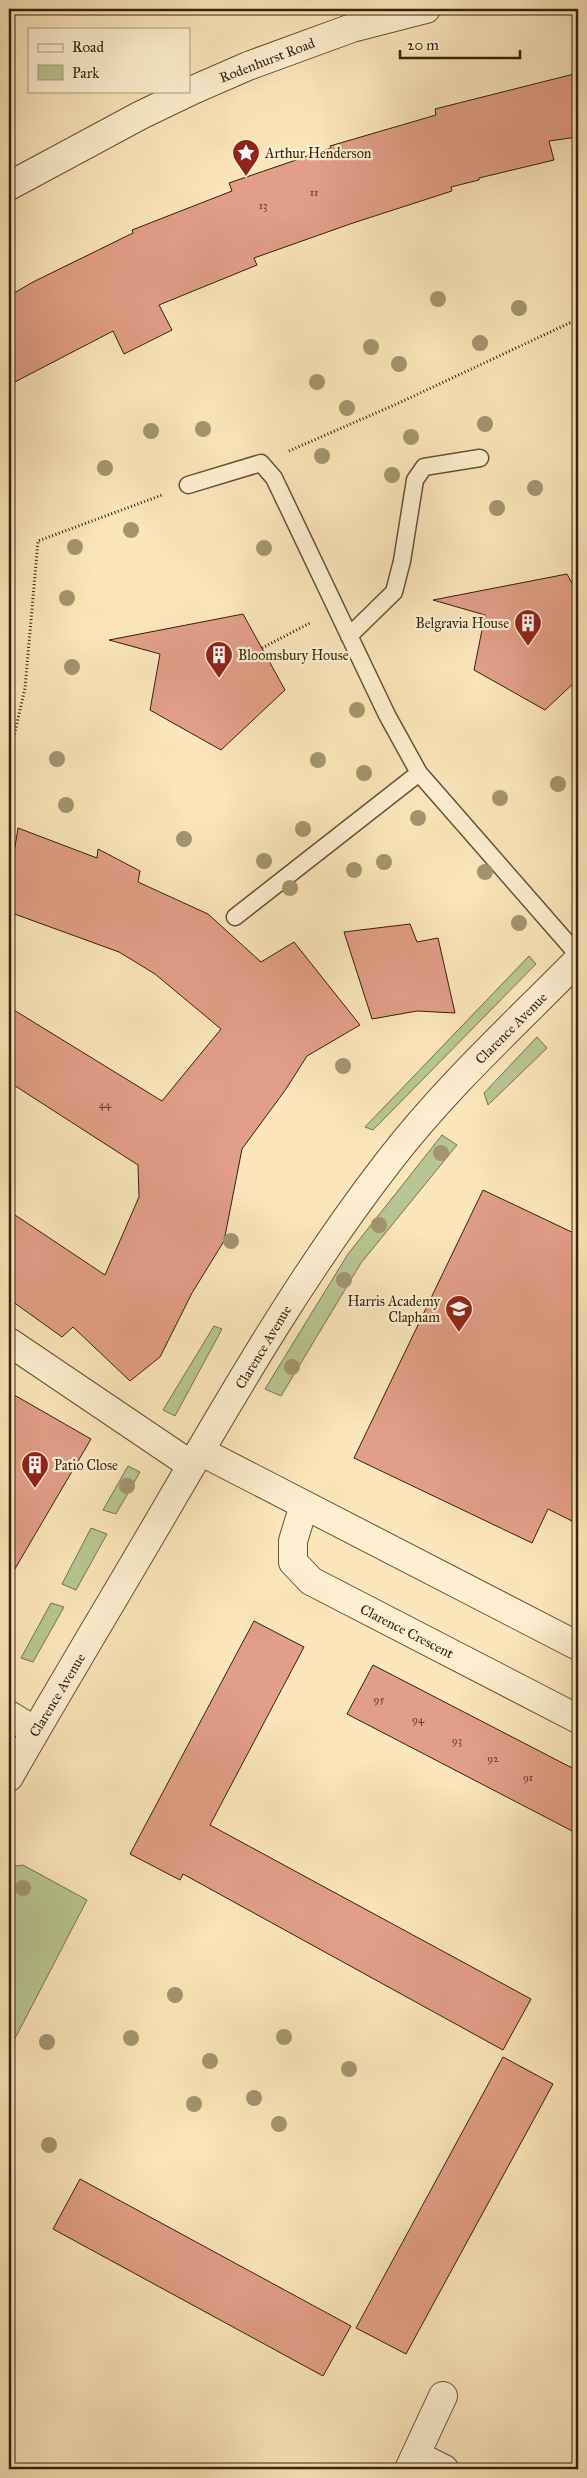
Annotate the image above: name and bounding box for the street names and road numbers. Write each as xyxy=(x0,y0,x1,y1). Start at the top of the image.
street label: Rodenhurst Road xyxy=(217,34,317,86)
street label: Clarence Avenue xyxy=(472,989,551,1068)
street label: Clarence Avenue xyxy=(232,1302,295,1392)
street label: Clarence Crescent xyxy=(357,1601,456,1662)
street label: Clarence Avenue xyxy=(26,1650,89,1740)

